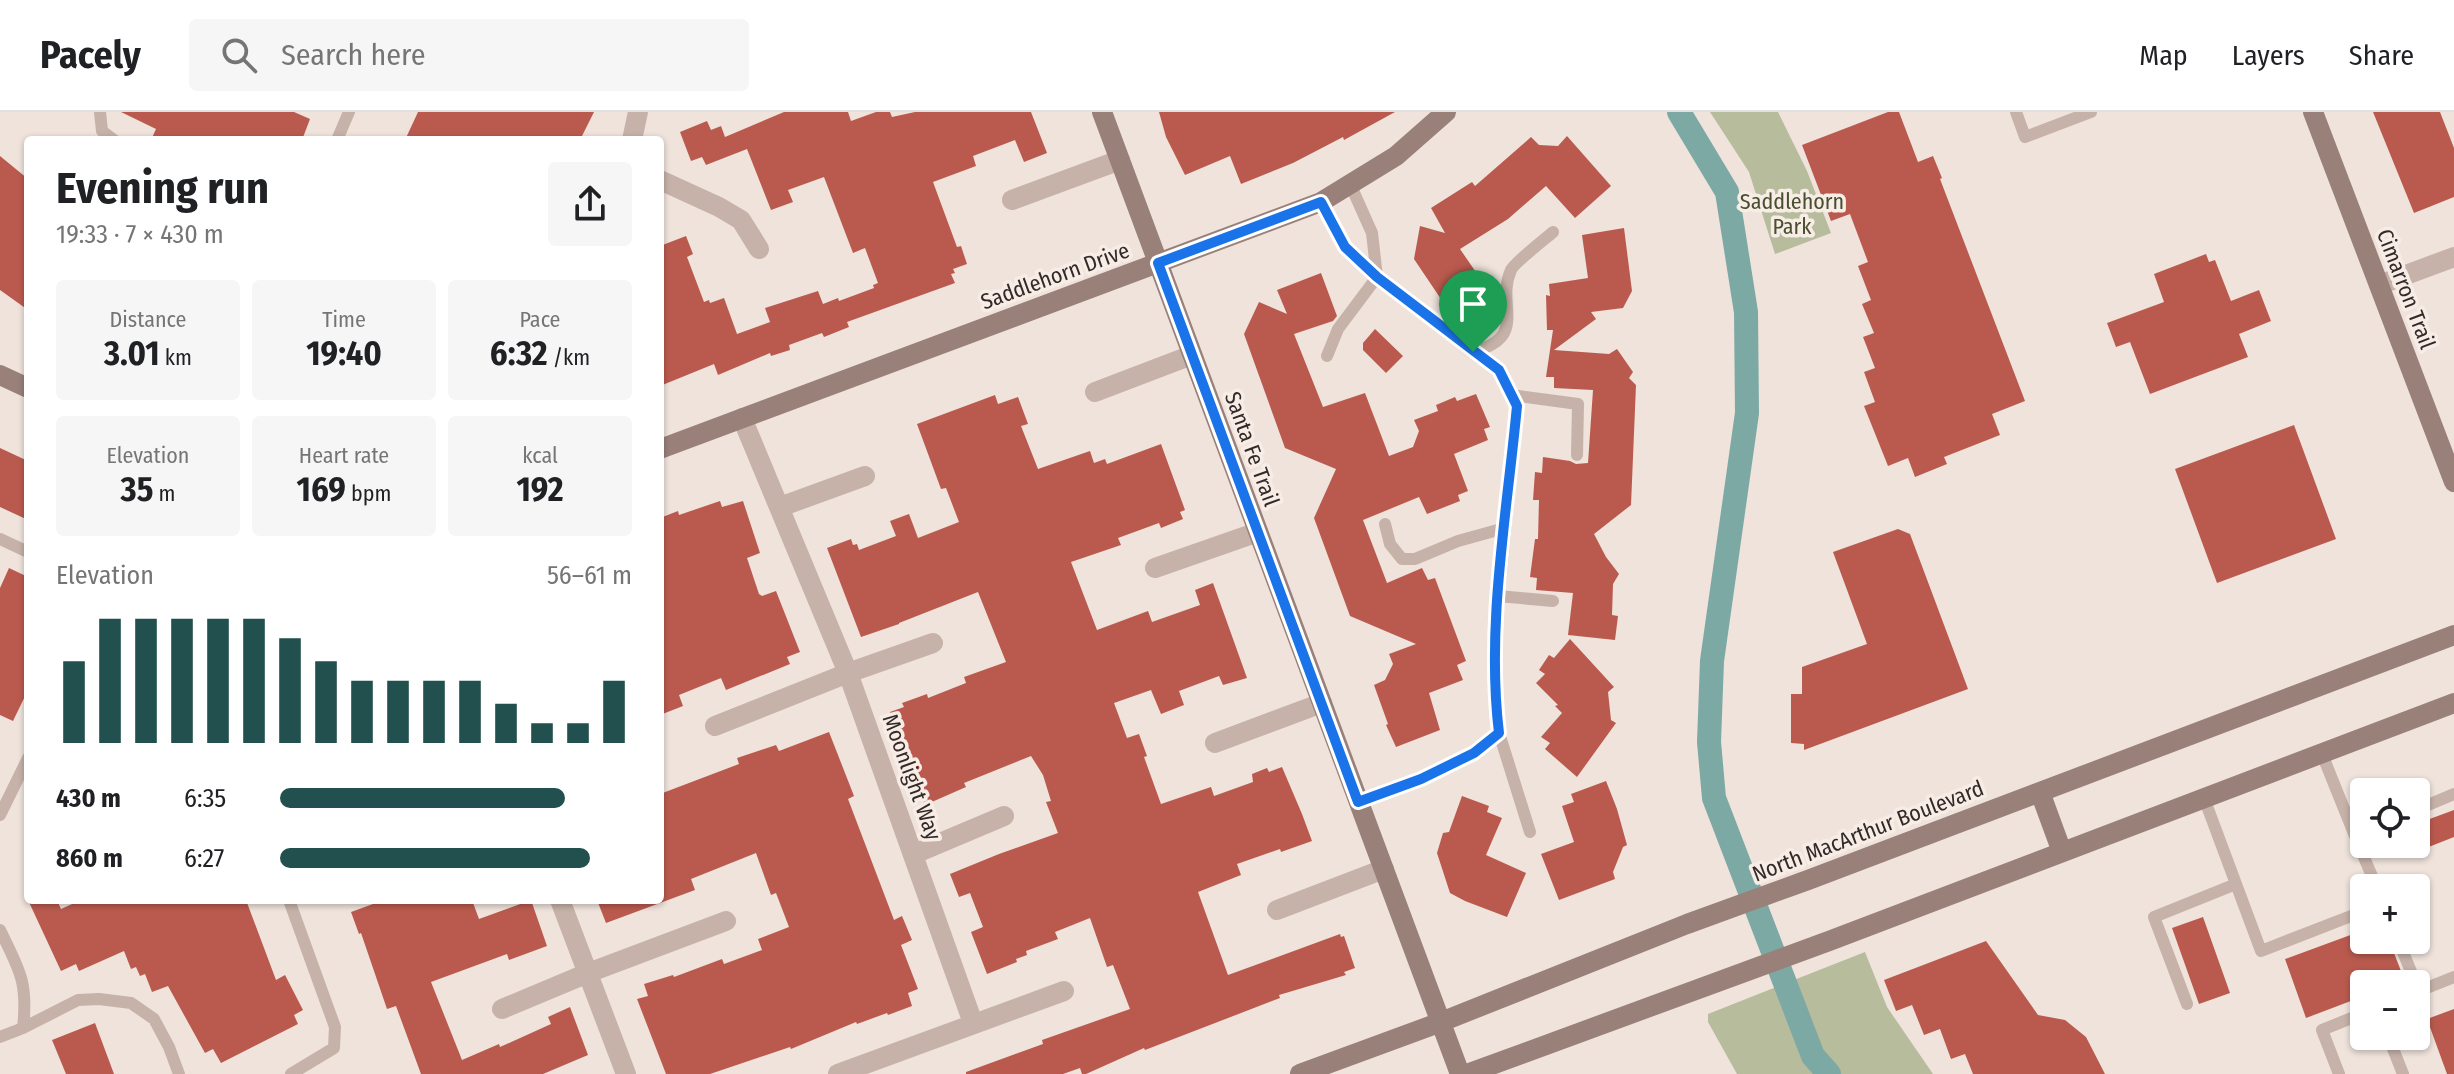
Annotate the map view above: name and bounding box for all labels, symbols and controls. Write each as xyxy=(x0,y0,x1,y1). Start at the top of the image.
search box xyxy=(189,19,749,91)
text: Pacely xyxy=(40,32,141,78)
icon: search xyxy=(217,33,261,77)
text: Search here xyxy=(281,37,425,73)
text: Map xyxy=(2139,39,2188,72)
text: Layers xyxy=(2232,39,2305,72)
text: Share xyxy=(2349,39,2414,72)
text: Evening run xyxy=(56,162,269,215)
button: share xyxy=(548,162,632,246)
park label: Saddlehorn Park xyxy=(1740,188,1844,240)
text: 19:33 · 7 × 430 m xyxy=(56,219,224,250)
street label: Cimarron Trail xyxy=(2371,225,2441,353)
street label: Saddlehorn Drive xyxy=(977,237,1133,315)
pin xyxy=(1439,270,1507,352)
icon: arrive xyxy=(1451,282,1495,326)
text: Distance xyxy=(109,306,187,333)
text: Time xyxy=(322,306,366,333)
text: Pace xyxy=(519,306,561,333)
text: 3.01 xyxy=(104,333,160,374)
text: 19:40 xyxy=(306,333,382,374)
text: 6:32 xyxy=(490,333,548,374)
text: km xyxy=(160,344,192,371)
text: /km xyxy=(548,344,590,371)
street label: Santa Fe Trail xyxy=(1219,388,1285,510)
text: Elevation xyxy=(107,442,189,469)
text: Heart rate xyxy=(299,442,389,469)
text: kcal xyxy=(522,442,558,469)
text: 35 xyxy=(121,469,153,510)
text: 169 xyxy=(297,469,346,510)
text: 192 xyxy=(516,469,564,510)
text: m xyxy=(153,480,175,507)
text: bpm xyxy=(346,480,391,507)
text: Elevation xyxy=(56,560,154,591)
text: 56–61 m xyxy=(547,560,632,591)
street label: Moonlight Way xyxy=(877,710,947,844)
street label: North MacArthur Boulevard xyxy=(1749,774,1987,888)
map controls xyxy=(2350,778,2430,1050)
button: locate xyxy=(2350,778,2430,858)
text: 430 m xyxy=(56,783,121,814)
text: 6:35 xyxy=(184,783,226,814)
text: 860 m xyxy=(56,843,123,874)
text: 6:27 xyxy=(184,843,224,874)
button: + xyxy=(2350,874,2430,954)
button: − xyxy=(2350,970,2430,1050)

